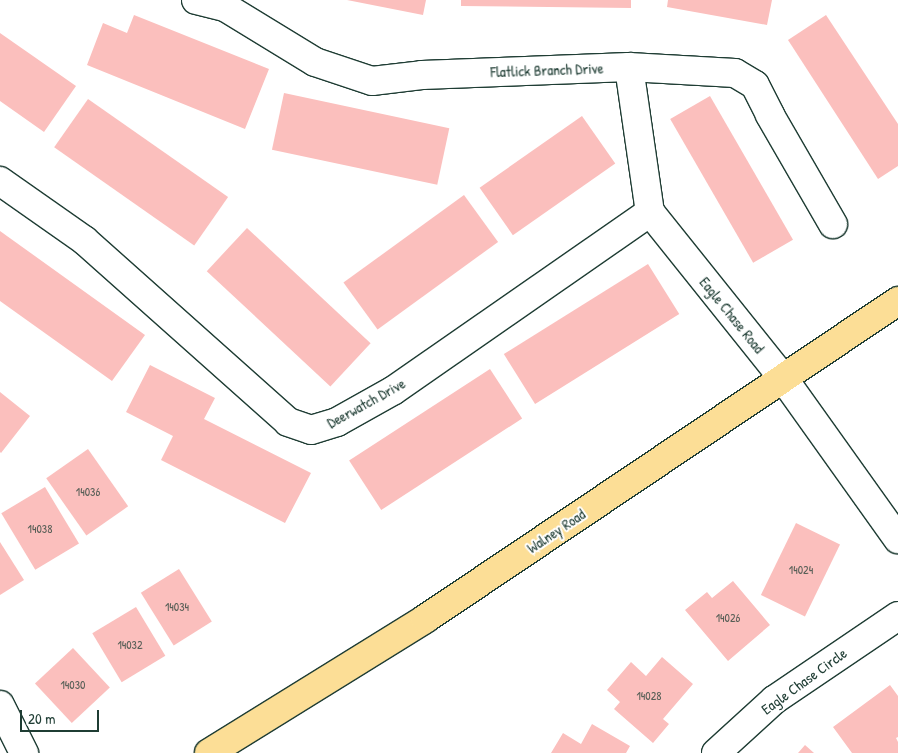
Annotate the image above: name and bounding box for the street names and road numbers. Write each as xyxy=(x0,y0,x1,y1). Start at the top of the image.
street label: Flatlick Branch Drive xyxy=(490,59,604,81)
street label: Eagle Chase Road xyxy=(696,273,768,357)
street label: Deerwatch Drive xyxy=(324,374,408,432)
street label: Walney Road xyxy=(524,505,588,557)
street label: Eagle Chase Circle xyxy=(758,644,850,718)

